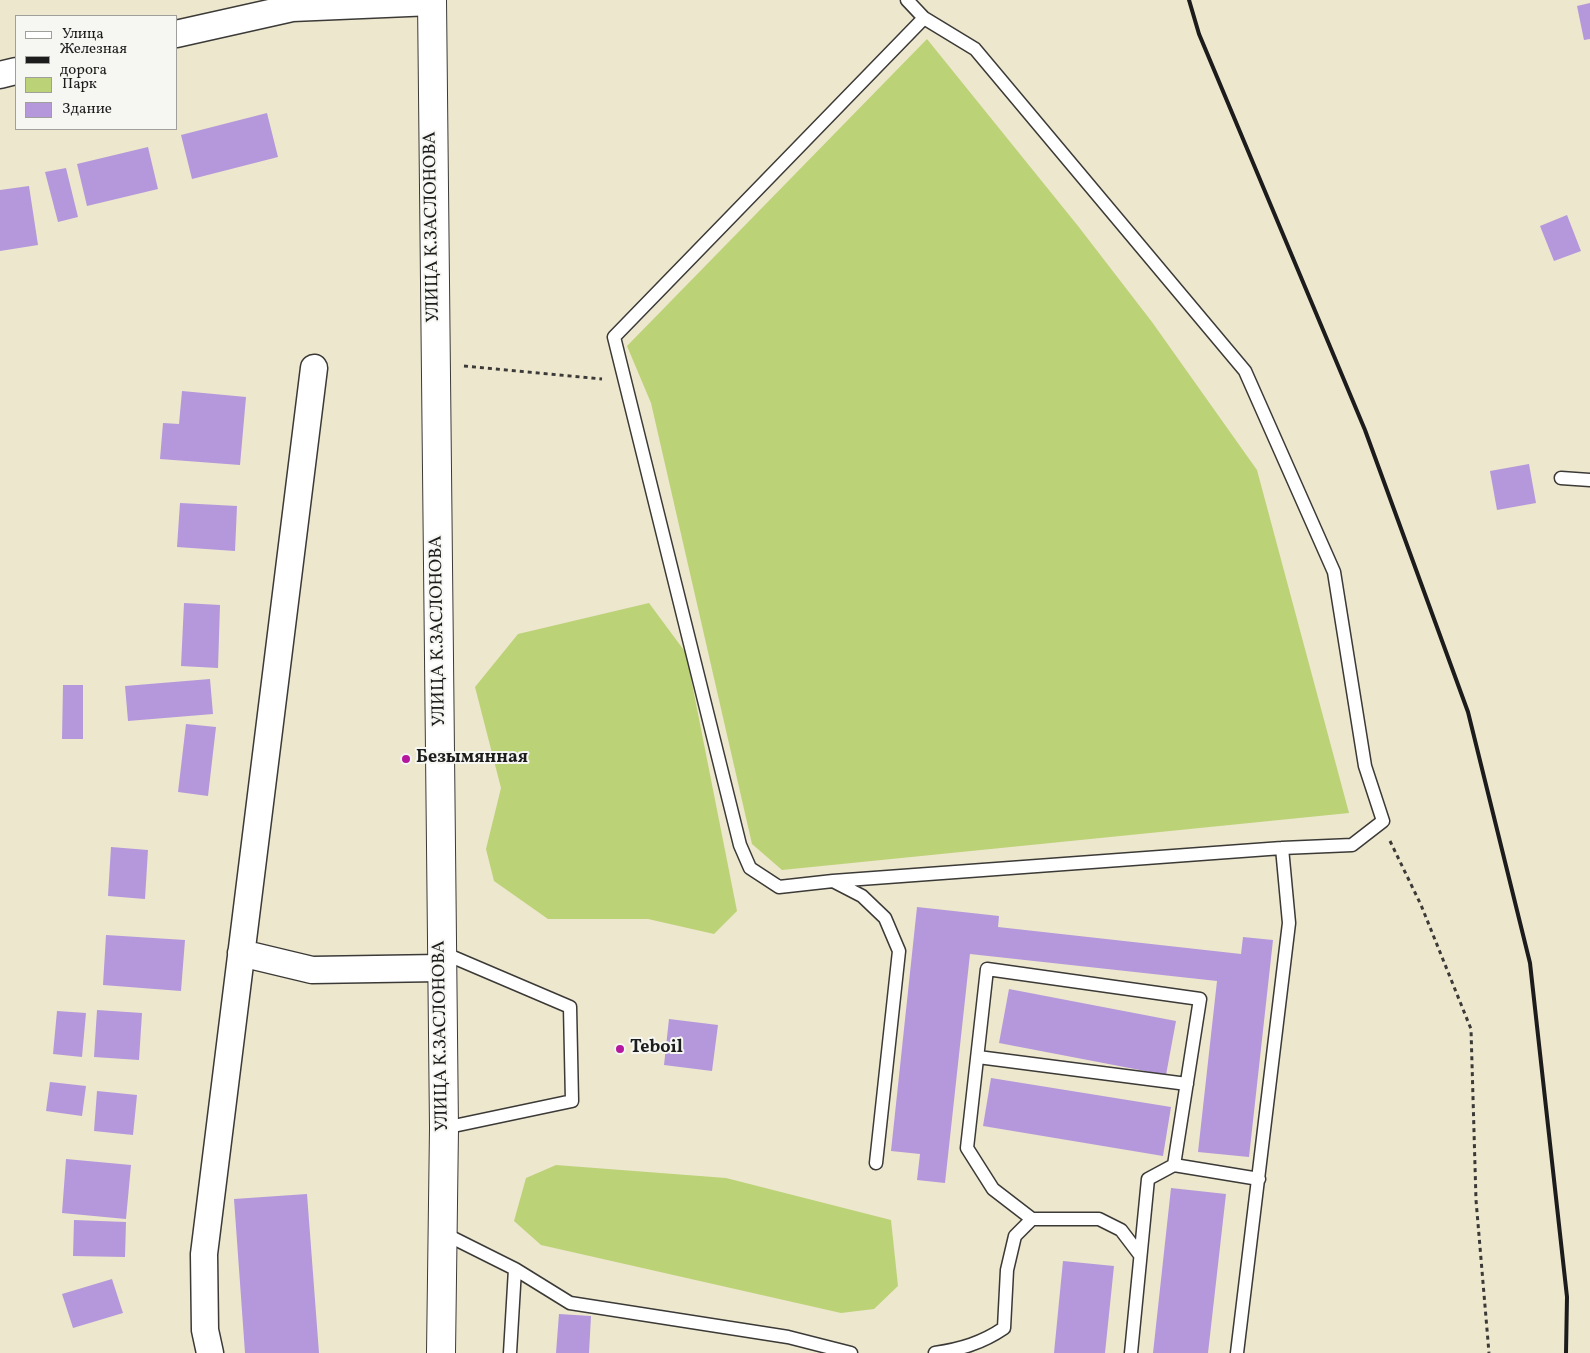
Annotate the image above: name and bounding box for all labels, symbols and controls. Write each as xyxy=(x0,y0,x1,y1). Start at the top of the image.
legend xyxy=(15,15,178,130)
text: Улица xyxy=(62,24,104,45)
text: Железная дорога xyxy=(60,39,127,81)
text: Парк xyxy=(62,74,97,95)
text: Здание xyxy=(62,99,112,120)
street label: УЛИЦА К.ЗАСЛОНОВА xyxy=(421,131,445,323)
street label: УЛИЦА К.ЗАСЛОНОВА xyxy=(427,535,451,727)
place label: Безымянная xyxy=(416,748,528,770)
marker: Безымянная xyxy=(400,753,412,765)
street label: УЛИЦА К.ЗАСЛОНОВА xyxy=(430,940,454,1132)
place label: Teboil xyxy=(630,1038,683,1060)
marker: Teboil xyxy=(614,1043,626,1055)

